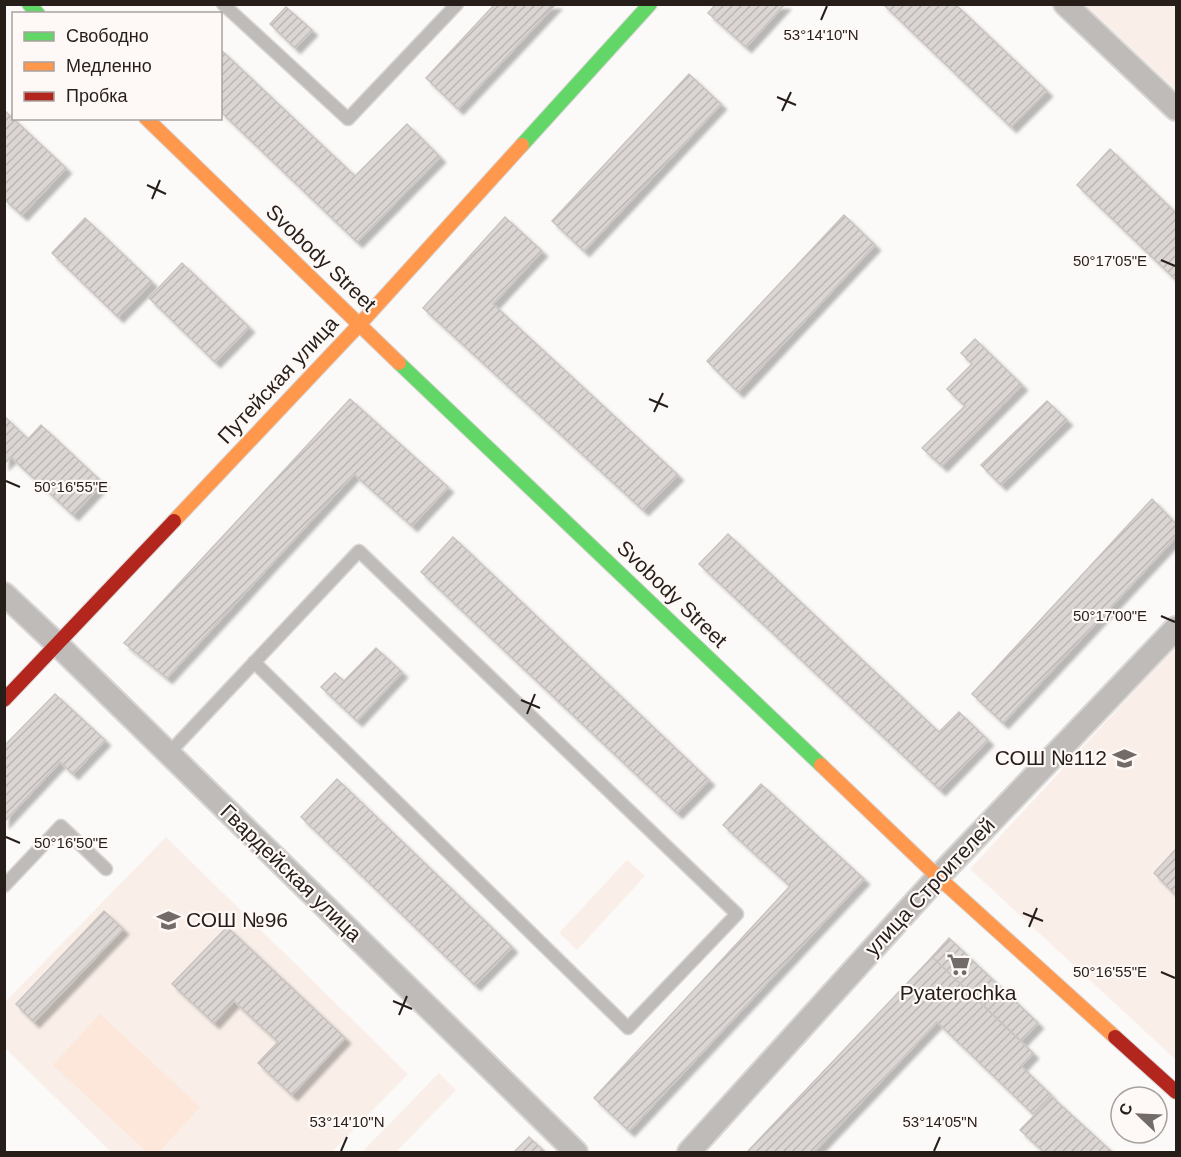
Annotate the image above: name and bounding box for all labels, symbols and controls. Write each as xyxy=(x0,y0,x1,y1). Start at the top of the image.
legend xyxy=(12,12,222,120)
text: Свободно xyxy=(66,26,149,46)
text: 53°14'10"N xyxy=(783,26,859,43)
text: Медленно xyxy=(66,56,152,76)
text: Пробка xyxy=(66,86,129,106)
street label: Svobody Street xyxy=(262,199,381,316)
text: 50°17'05"E xyxy=(1073,252,1147,269)
street label: Путейская улица xyxy=(213,311,343,448)
text: 50°16'55"E xyxy=(34,478,108,495)
street label: Svobody Street xyxy=(613,535,732,652)
text: 50°17'00"E xyxy=(1073,607,1147,624)
school or university icon: СОШ №112 xyxy=(1112,745,1138,771)
place label: СОШ №112 xyxy=(995,746,1107,769)
street label: Гвардейская улица xyxy=(216,800,367,946)
street label: улица Строителей xyxy=(860,813,999,960)
text: 50°16'50"E xyxy=(34,834,108,851)
school or university icon: СОШ №96 xyxy=(155,907,181,933)
place label: СОШ №96 xyxy=(186,908,288,931)
supermarket icon: Pyaterochka xyxy=(945,952,971,978)
text: 50°16'55"E xyxy=(1073,963,1147,980)
place label: Pyaterochka xyxy=(900,981,1017,1004)
north arrow xyxy=(1109,1085,1169,1145)
text: С xyxy=(1116,1100,1136,1118)
text: 53°14'10"N xyxy=(309,1113,385,1130)
text: 53°14'05"N xyxy=(902,1113,978,1130)

